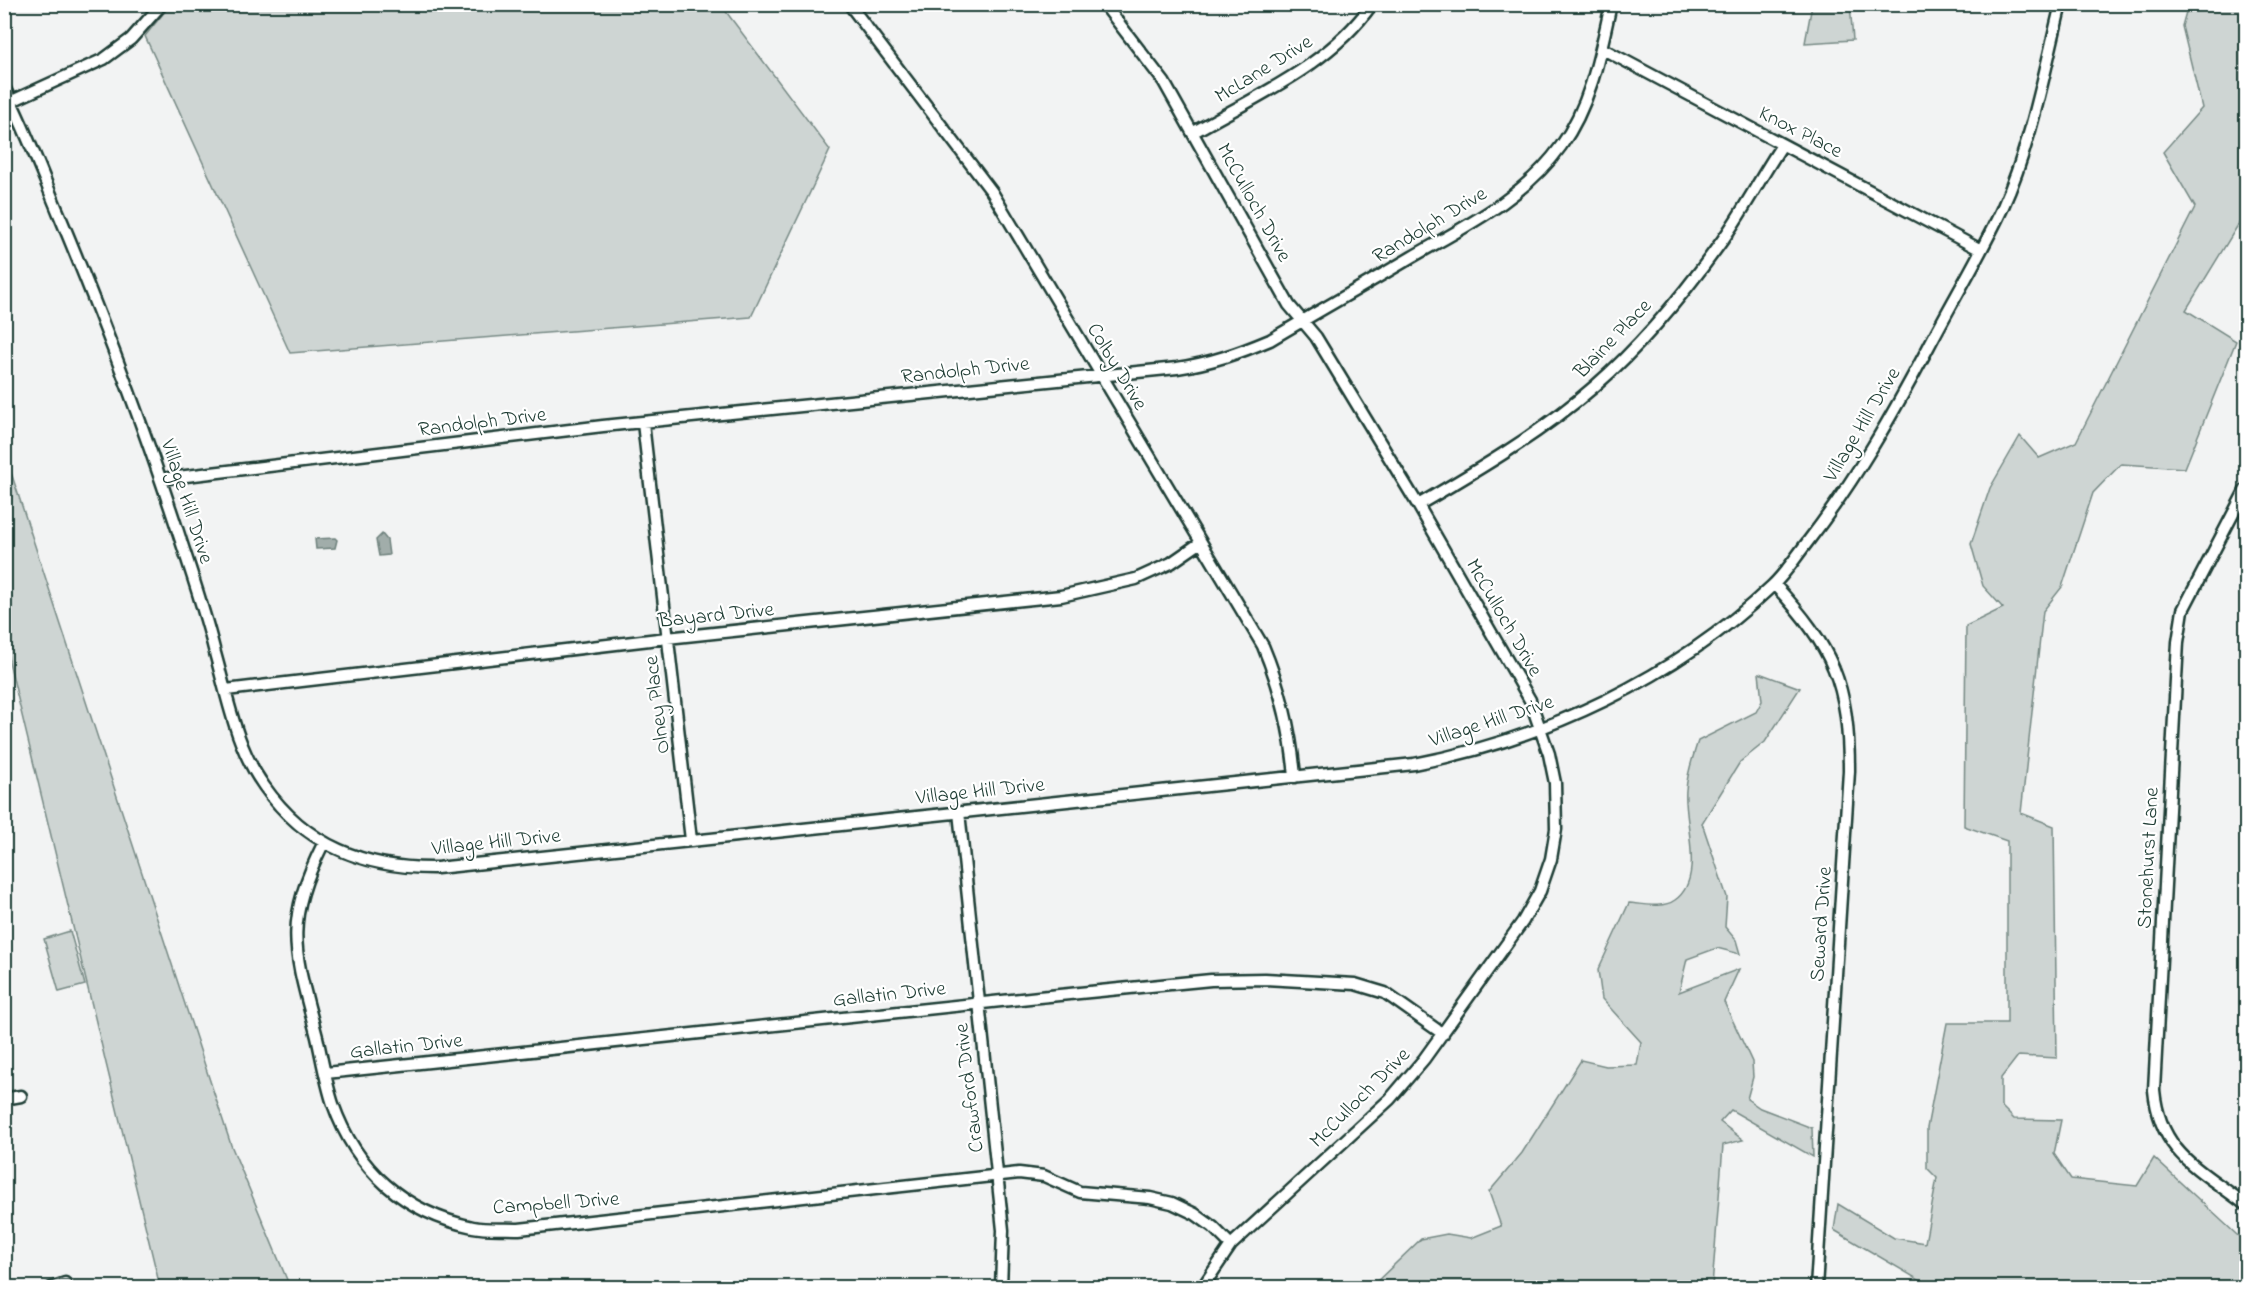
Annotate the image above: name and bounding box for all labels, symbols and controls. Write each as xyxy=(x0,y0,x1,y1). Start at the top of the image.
street label: McLane Drive xyxy=(1209,28,1319,112)
street label: Knox Place xyxy=(1753,99,1848,167)
street label: McCulloch Drive xyxy=(1208,138,1299,268)
street label: Randolph Drive xyxy=(1367,179,1493,272)
street label: Blaine Place xyxy=(1567,292,1660,387)
street label: Colby Drive xyxy=(1077,318,1154,418)
street label: Randolph Drive xyxy=(900,349,1031,393)
street label: Village Hill Drive xyxy=(1816,361,1911,490)
street label: Randolph Drive xyxy=(416,400,549,446)
street label: Village Hill Drive xyxy=(150,435,221,569)
street label: McCulloch Drive xyxy=(1457,553,1550,683)
street label: Bayard Drive xyxy=(656,595,776,639)
street label: Olney Place xyxy=(637,653,681,755)
street label: Village Hill Drive xyxy=(1425,687,1559,758)
street label: Village Hill Drive xyxy=(913,770,1047,816)
street label: Stonehurst Lane xyxy=(2130,786,2168,930)
street label: Village Hill Drive xyxy=(429,821,563,867)
street label: Seward Drive xyxy=(1803,865,1841,983)
street label: Gallatin Drive xyxy=(831,974,948,1016)
street label: Crawford Drive xyxy=(947,1021,993,1154)
street label: Gallatin Drive xyxy=(348,1026,465,1068)
street label: McCulloch Drive xyxy=(1303,1041,1418,1156)
street label: Campbell Drive xyxy=(492,1185,621,1223)

